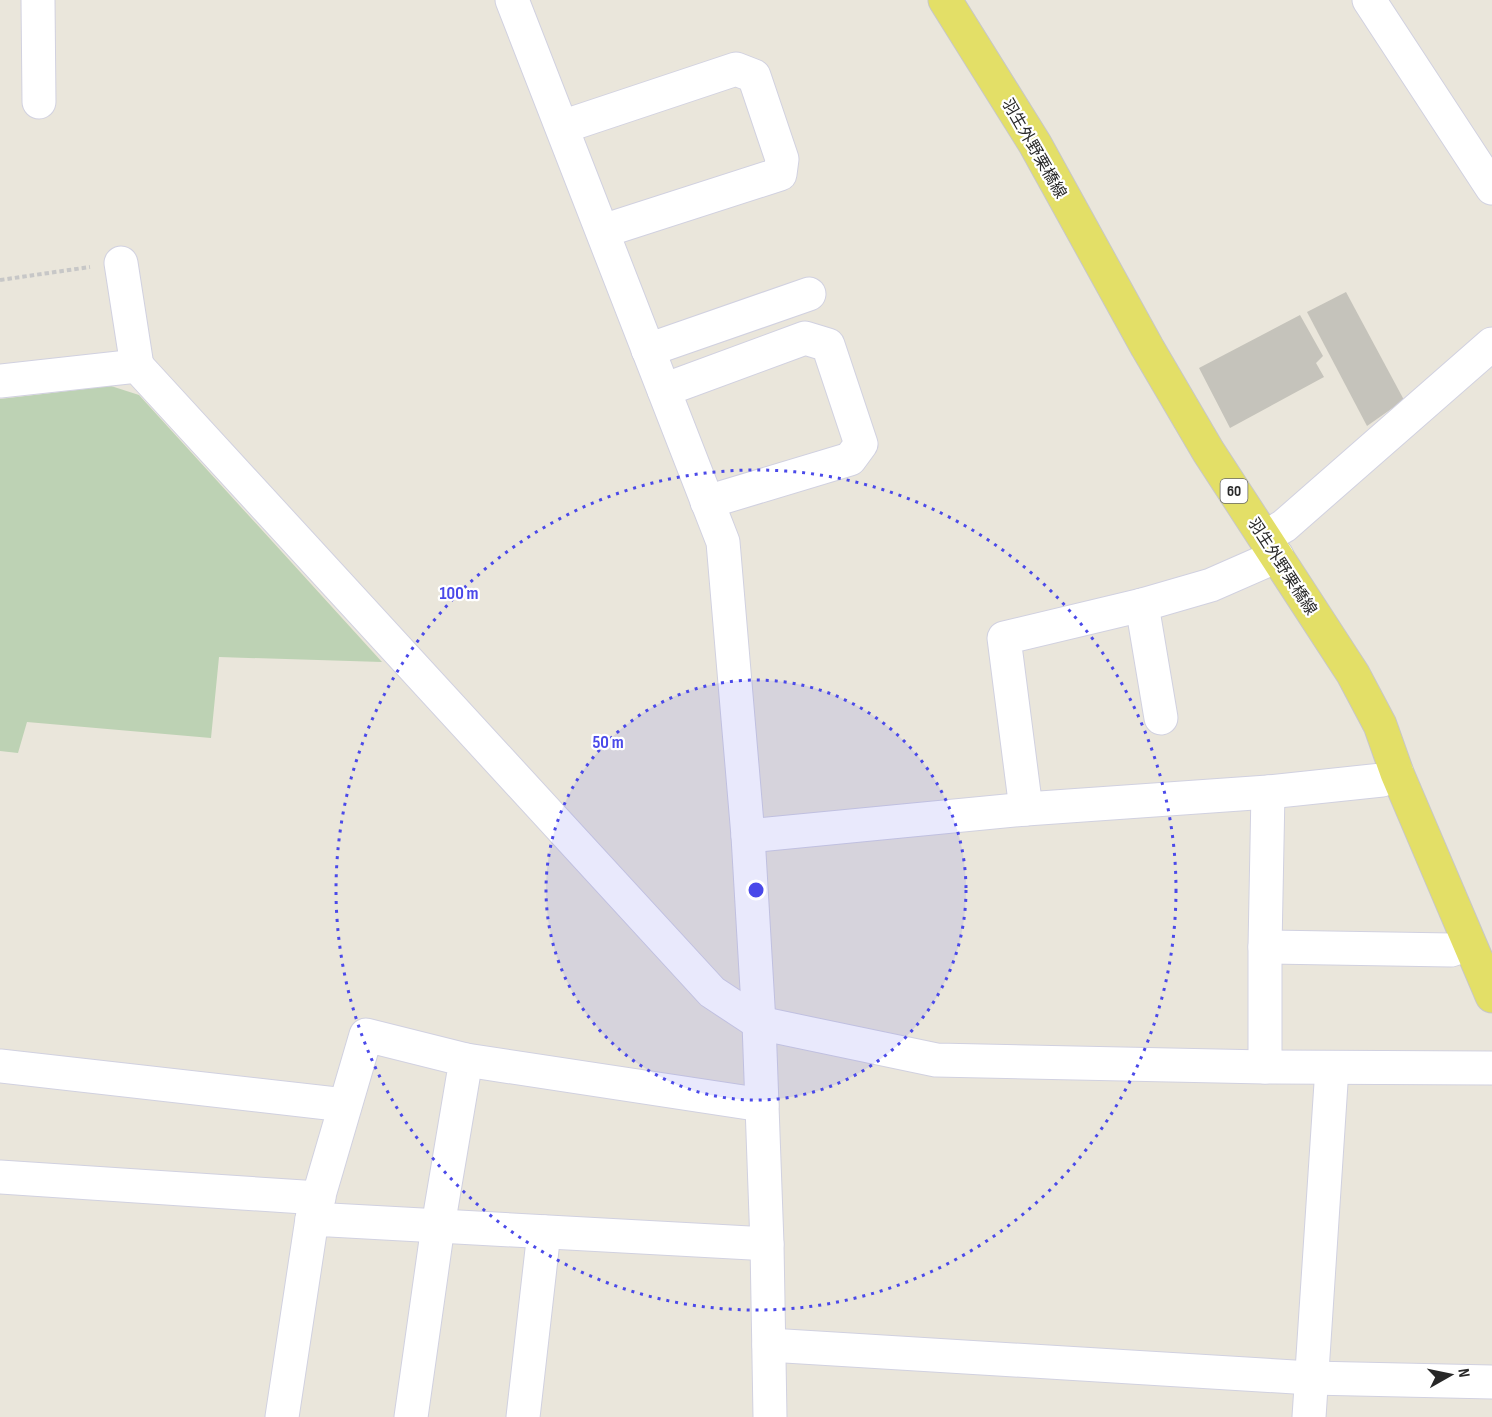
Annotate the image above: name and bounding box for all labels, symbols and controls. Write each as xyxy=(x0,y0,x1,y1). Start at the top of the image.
street label: 羽生外野栗橋線 xyxy=(997,95,1070,202)
road number: 60 xyxy=(1220,479,1248,503)
street label: 羽生外野栗橋線 xyxy=(1243,515,1320,619)
text: 100 m xyxy=(440,583,479,604)
text: 50 m xyxy=(592,732,624,753)
centre of rings xyxy=(746,880,766,900)
north arrow xyxy=(1420,1345,1480,1405)
text: N xyxy=(1453,1367,1473,1379)

